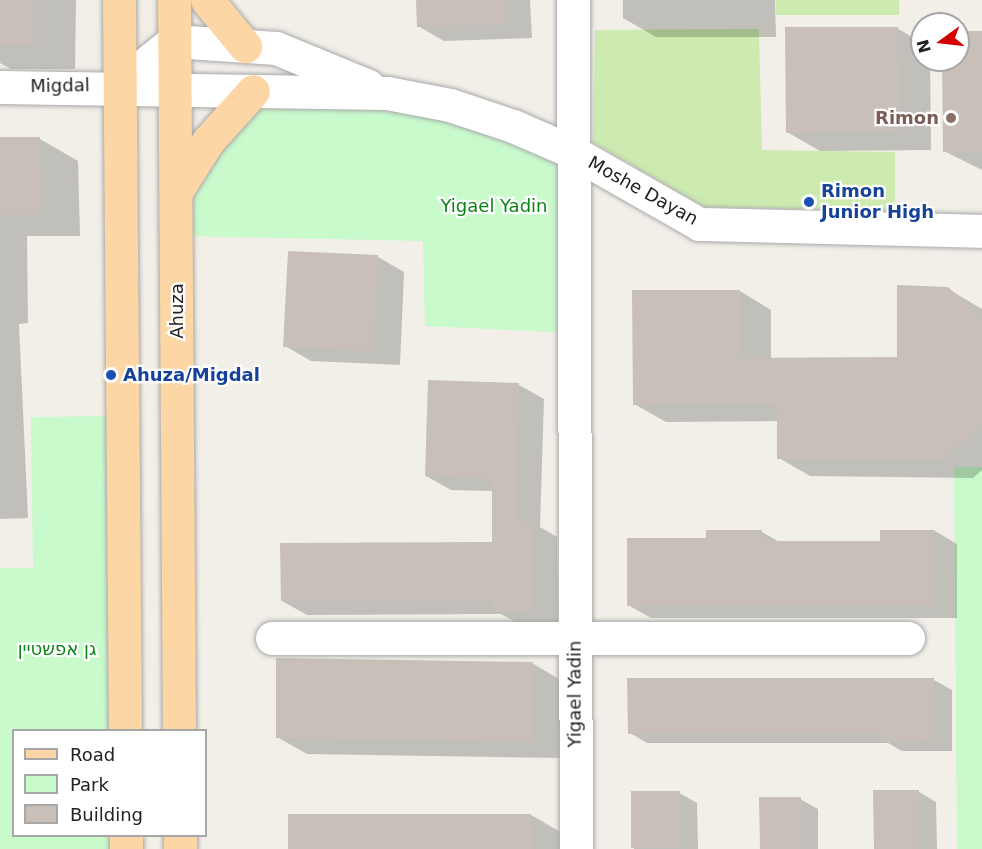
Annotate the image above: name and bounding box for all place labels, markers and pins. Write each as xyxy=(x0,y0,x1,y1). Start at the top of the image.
place label: Rimon xyxy=(875,107,939,129)
marker: Rimon xyxy=(944,111,958,125)
place label: Rimon Junior High xyxy=(821,181,934,224)
marker: Rimon Junior High xyxy=(802,195,816,209)
place label: Ahuza/Migdal xyxy=(123,364,260,386)
marker: Ahuza/Migdal xyxy=(104,368,118,382)

